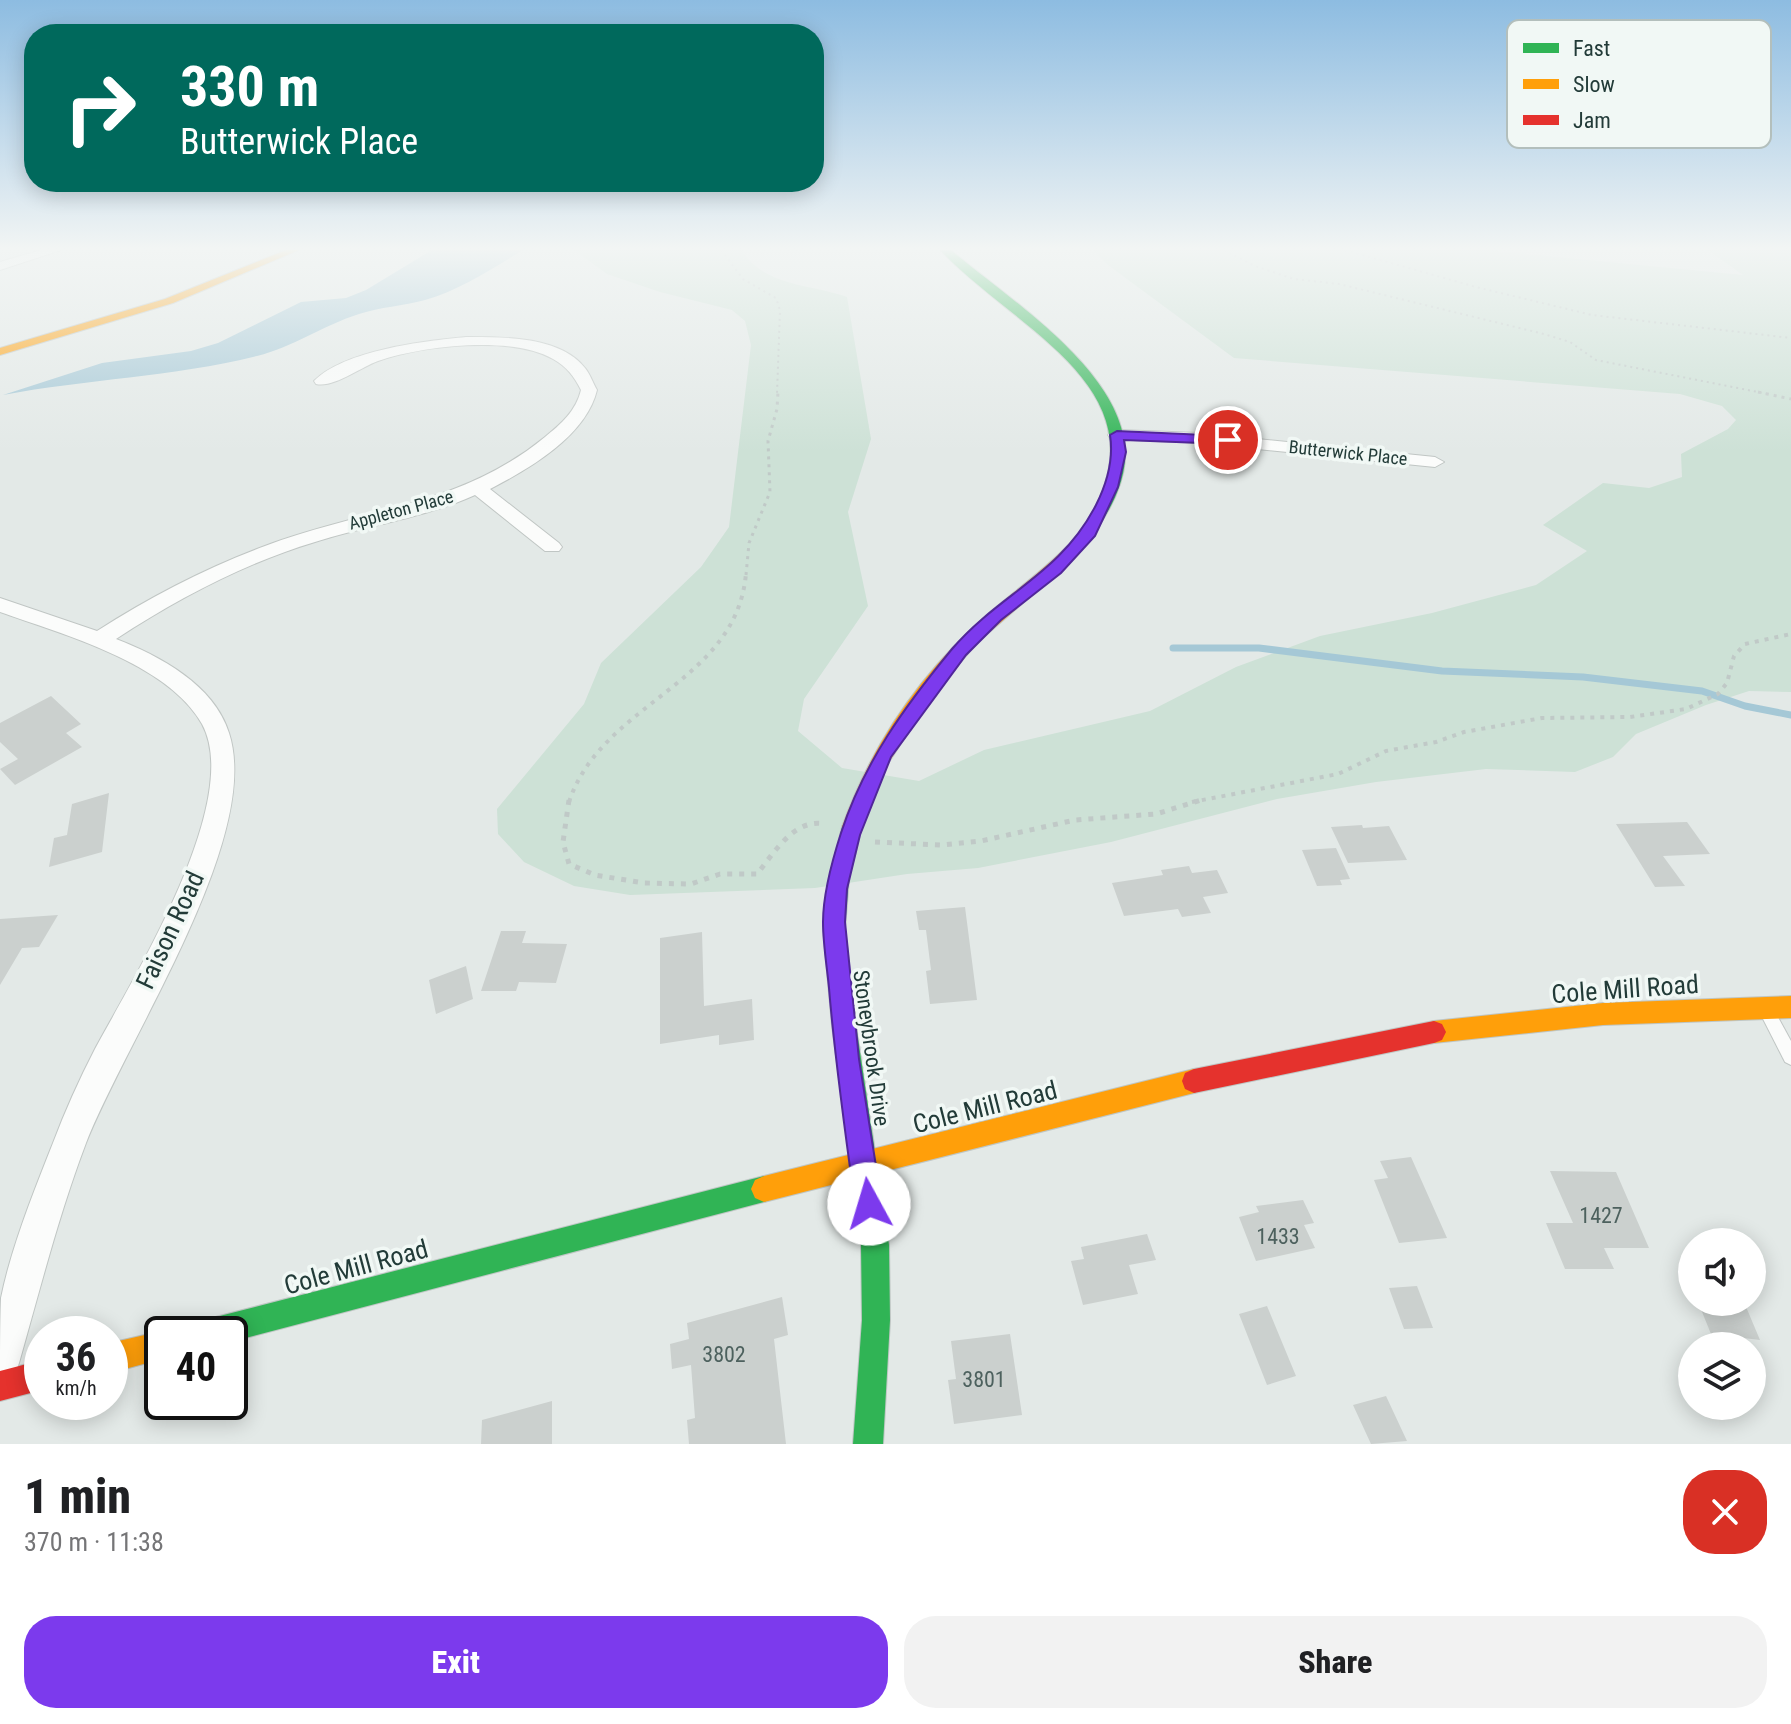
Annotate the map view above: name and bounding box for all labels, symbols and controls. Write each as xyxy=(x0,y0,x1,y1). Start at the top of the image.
legend xyxy=(1507,20,1771,148)
text: Fast xyxy=(1573,36,1610,61)
text: 330 m xyxy=(180,54,319,120)
icon: right xyxy=(48,56,152,160)
text: Slow xyxy=(1573,72,1615,97)
text: Jam xyxy=(1573,108,1611,133)
text: Butterwick Place xyxy=(180,121,418,163)
pin xyxy=(1194,406,1262,474)
icon: arrive xyxy=(1206,418,1250,462)
street label: Butterwick Place xyxy=(1288,436,1408,469)
street label: Appleton Place xyxy=(346,485,455,534)
street label: Faison Road xyxy=(130,866,210,994)
street label: Stoneybrook Drive xyxy=(848,969,895,1128)
street label: Cole Mill Road xyxy=(1550,969,1700,1009)
street label: Cole Mill Road xyxy=(910,1075,1060,1139)
position arrow xyxy=(827,1162,911,1246)
house number: 1427 xyxy=(1579,1203,1623,1228)
house number: 1433 xyxy=(1256,1224,1300,1249)
map controls xyxy=(1678,1228,1766,1420)
button: sound xyxy=(1678,1228,1766,1316)
street label: Cole Mill Road xyxy=(281,1233,431,1301)
speed limit sign: 40 xyxy=(144,1316,248,1420)
button: layers xyxy=(1678,1332,1766,1420)
text: 36 xyxy=(56,1334,96,1381)
house number: 3802 xyxy=(702,1342,746,1367)
house number: 3801 xyxy=(962,1367,1006,1392)
text: km/h xyxy=(55,1376,97,1400)
text: 1 min xyxy=(24,1468,131,1525)
button: close xyxy=(1683,1470,1767,1554)
text: 370 m · 11:38 xyxy=(24,1527,164,1557)
button: Exit xyxy=(24,1616,888,1708)
button: Share xyxy=(904,1616,1767,1708)

